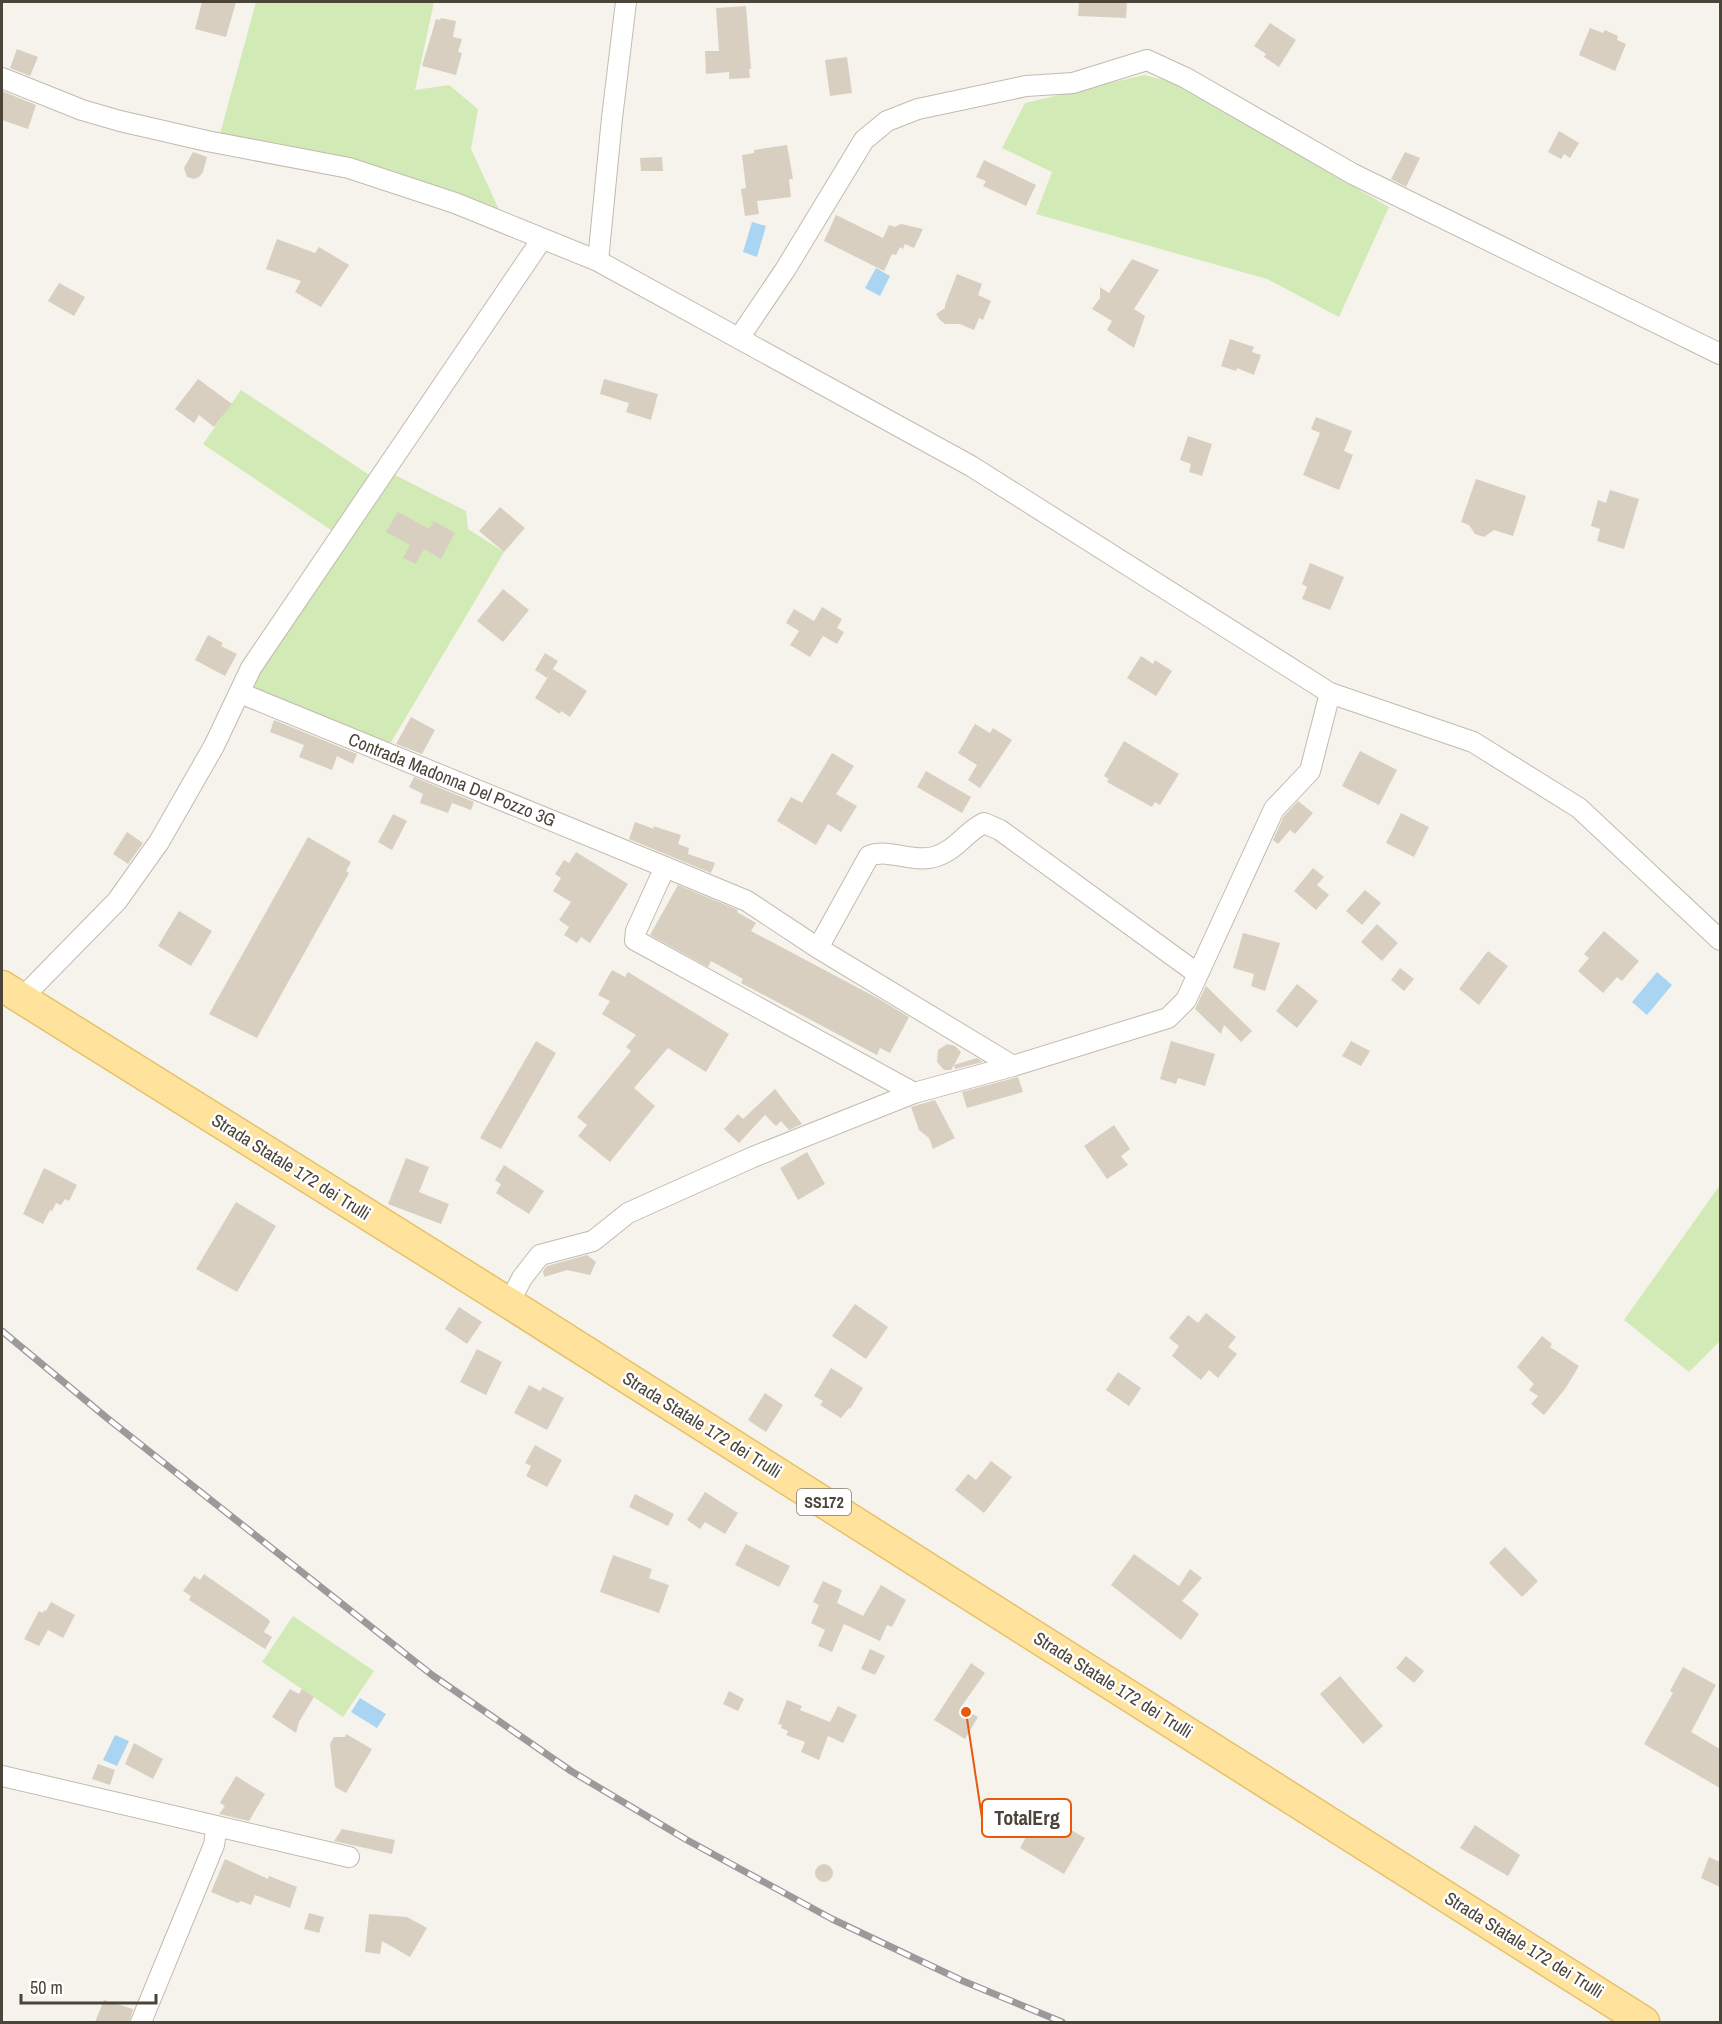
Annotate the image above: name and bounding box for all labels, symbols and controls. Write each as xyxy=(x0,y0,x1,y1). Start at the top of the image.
street label: Contrada Madonna Del Pozzo 3G xyxy=(345,726,560,833)
street label: Strada Statale 172 dei Trulli xyxy=(207,1107,375,1226)
street label: Strada Statale 172 dei Trulli xyxy=(618,1365,786,1484)
road number: SS172 xyxy=(797,1489,851,1515)
street label: Strada Statale 172 dei Trulli xyxy=(1029,1625,1197,1744)
callout: TotalErg xyxy=(982,1799,1071,1837)
text: TotalErg xyxy=(994,1804,1060,1831)
street label: Strada Statale 172 dei Trulli xyxy=(1440,1885,1608,2004)
scale bar xyxy=(21,1967,156,2005)
text: 50 m xyxy=(30,1975,63,2000)

